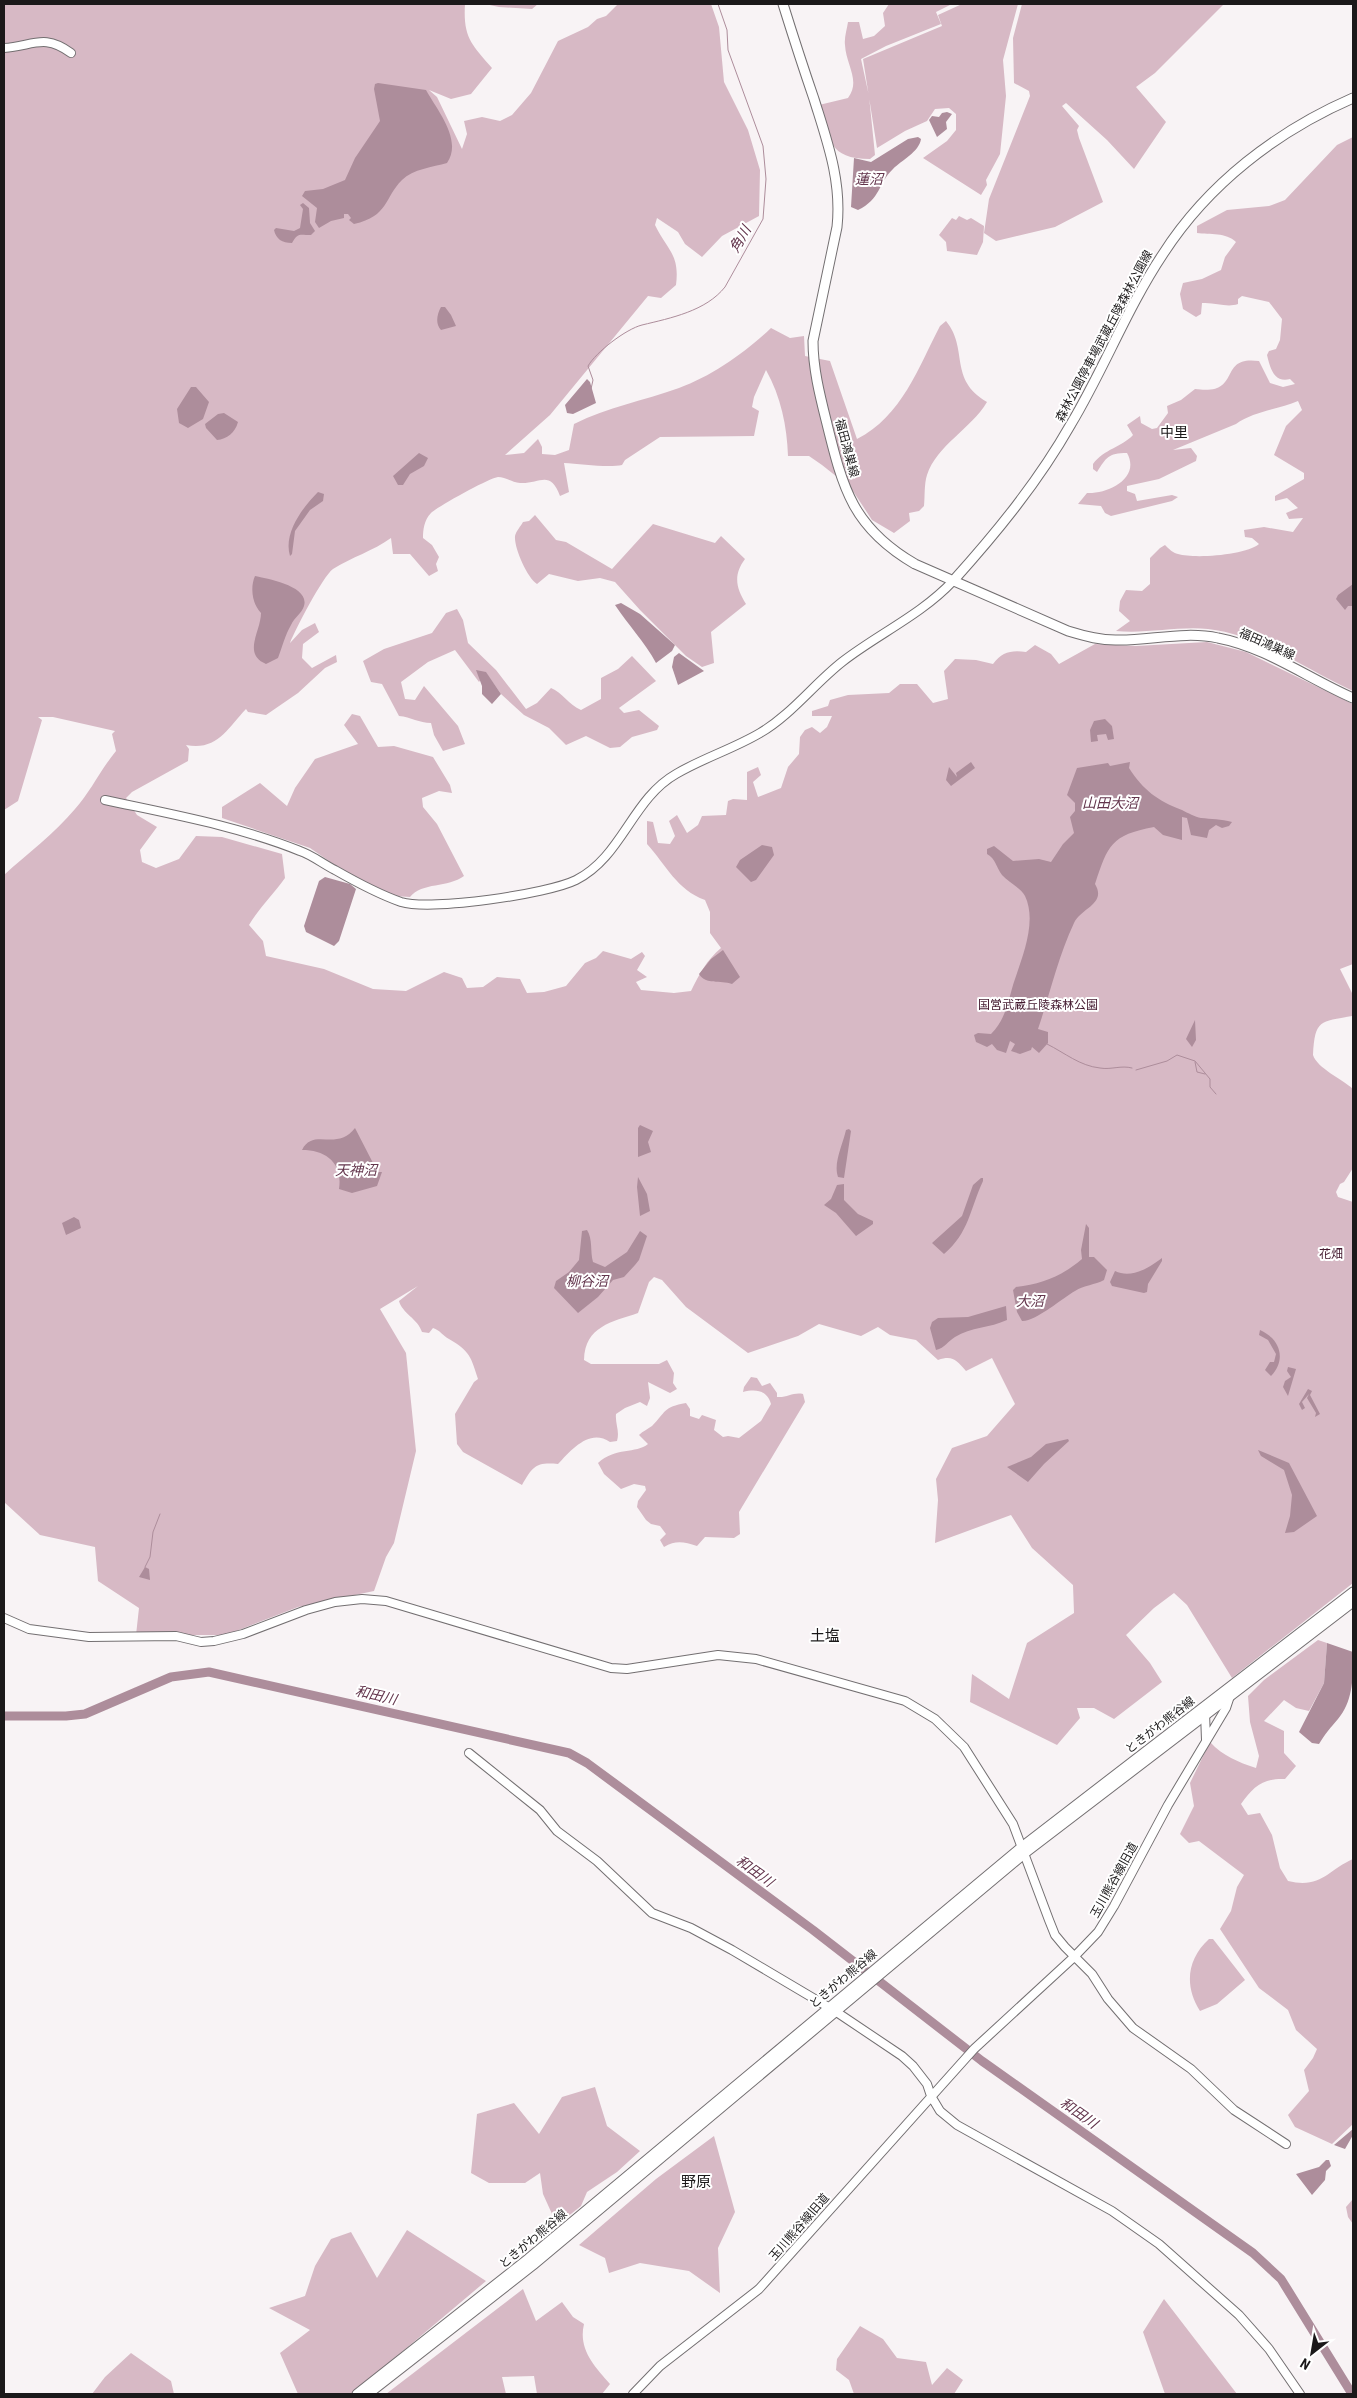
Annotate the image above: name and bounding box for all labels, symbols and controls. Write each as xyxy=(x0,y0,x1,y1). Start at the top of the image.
water label: 蓮沼 xyxy=(855,171,885,187)
water label: 角川 xyxy=(726,221,755,255)
street label: 森林公園停車場武蔵丘陵森林公園線 xyxy=(1053,248,1155,424)
street label: 福田鴻巣線 xyxy=(832,417,862,479)
district label: 中里 xyxy=(1160,424,1188,440)
street label: 福田鴻巣線 xyxy=(1237,625,1297,663)
water label: 山田大沼 xyxy=(1082,795,1140,811)
park label: 国営武蔵丘陵森林公園 xyxy=(978,998,1098,1012)
water label: 天神沼 xyxy=(335,1162,379,1178)
park label: 花畑 xyxy=(1319,1247,1343,1261)
water label: 柳谷沼 xyxy=(566,1273,610,1289)
water label: 大沼 xyxy=(1016,1293,1046,1309)
district label: 土塩 xyxy=(810,1627,840,1645)
water label: 和田川 xyxy=(354,1682,400,1708)
street label: ときがわ熊谷線 xyxy=(1123,1694,1197,1756)
street label: 玉川熊谷線旧道 xyxy=(1088,1840,1140,1920)
water label: 和田川 xyxy=(733,1852,778,1891)
street label: ときがわ熊谷線 xyxy=(806,1947,880,2011)
water label: 和田川 xyxy=(1057,2094,1102,2133)
district label: 野原 xyxy=(681,2173,711,2191)
street label: 玉川熊谷線旧道 xyxy=(766,2191,832,2263)
street label: ときがわ熊谷線 xyxy=(496,2207,570,2271)
north arrow xyxy=(1287,2328,1337,2378)
text: N xyxy=(1298,2355,1313,2373)

